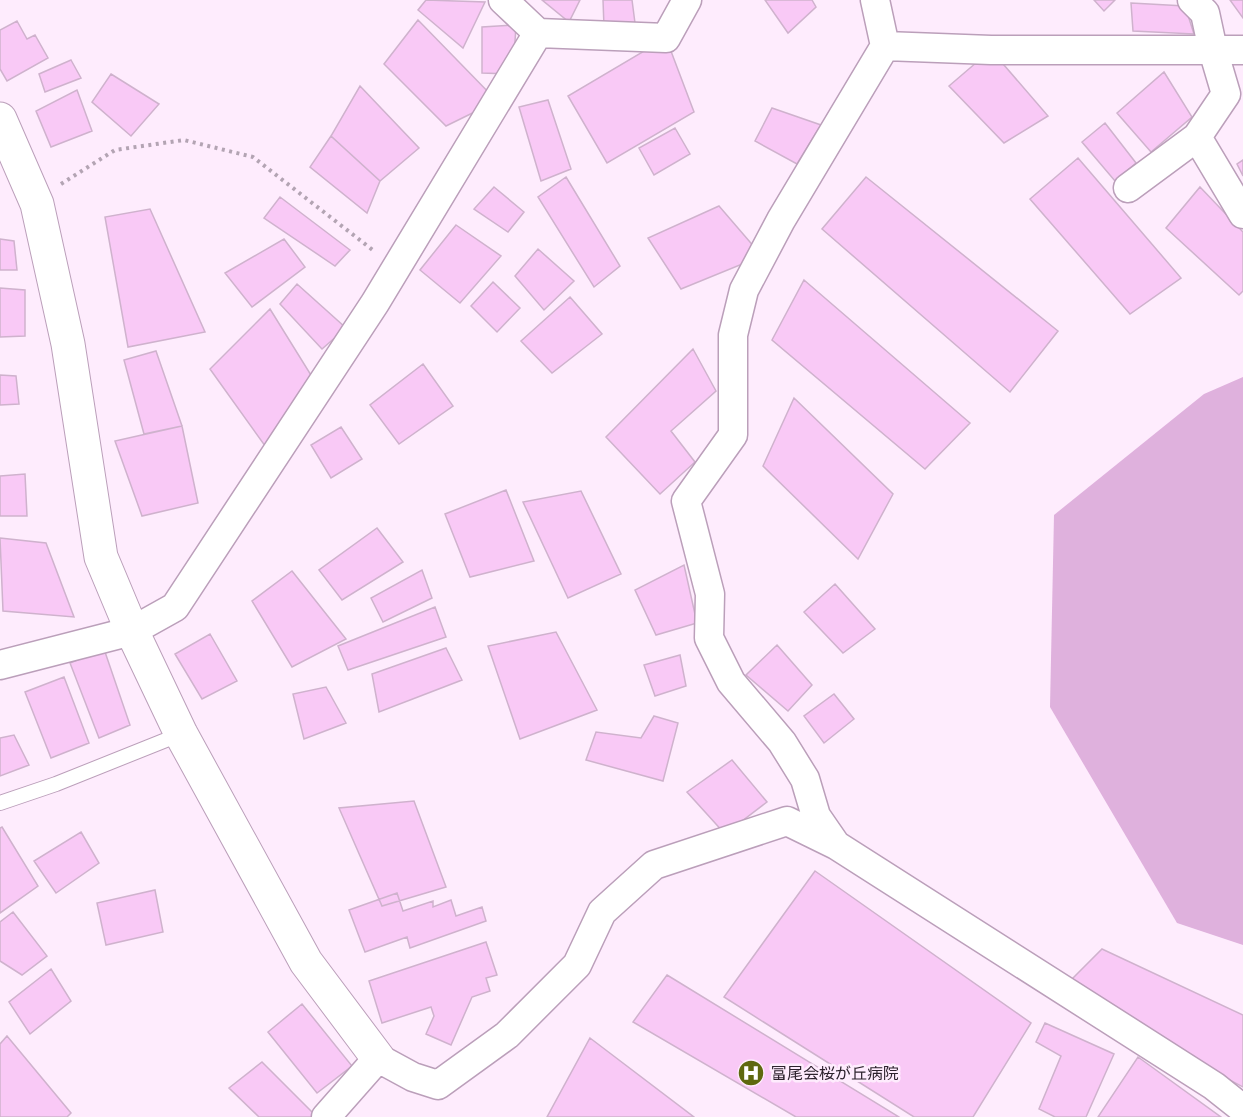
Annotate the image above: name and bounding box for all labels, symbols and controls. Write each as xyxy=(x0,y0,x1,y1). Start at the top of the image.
hospital icon: 富尾会桜が丘病院 xyxy=(736,1058,766,1088)
place label: 富尾会桜が丘病院 xyxy=(771,1063,899,1084)

